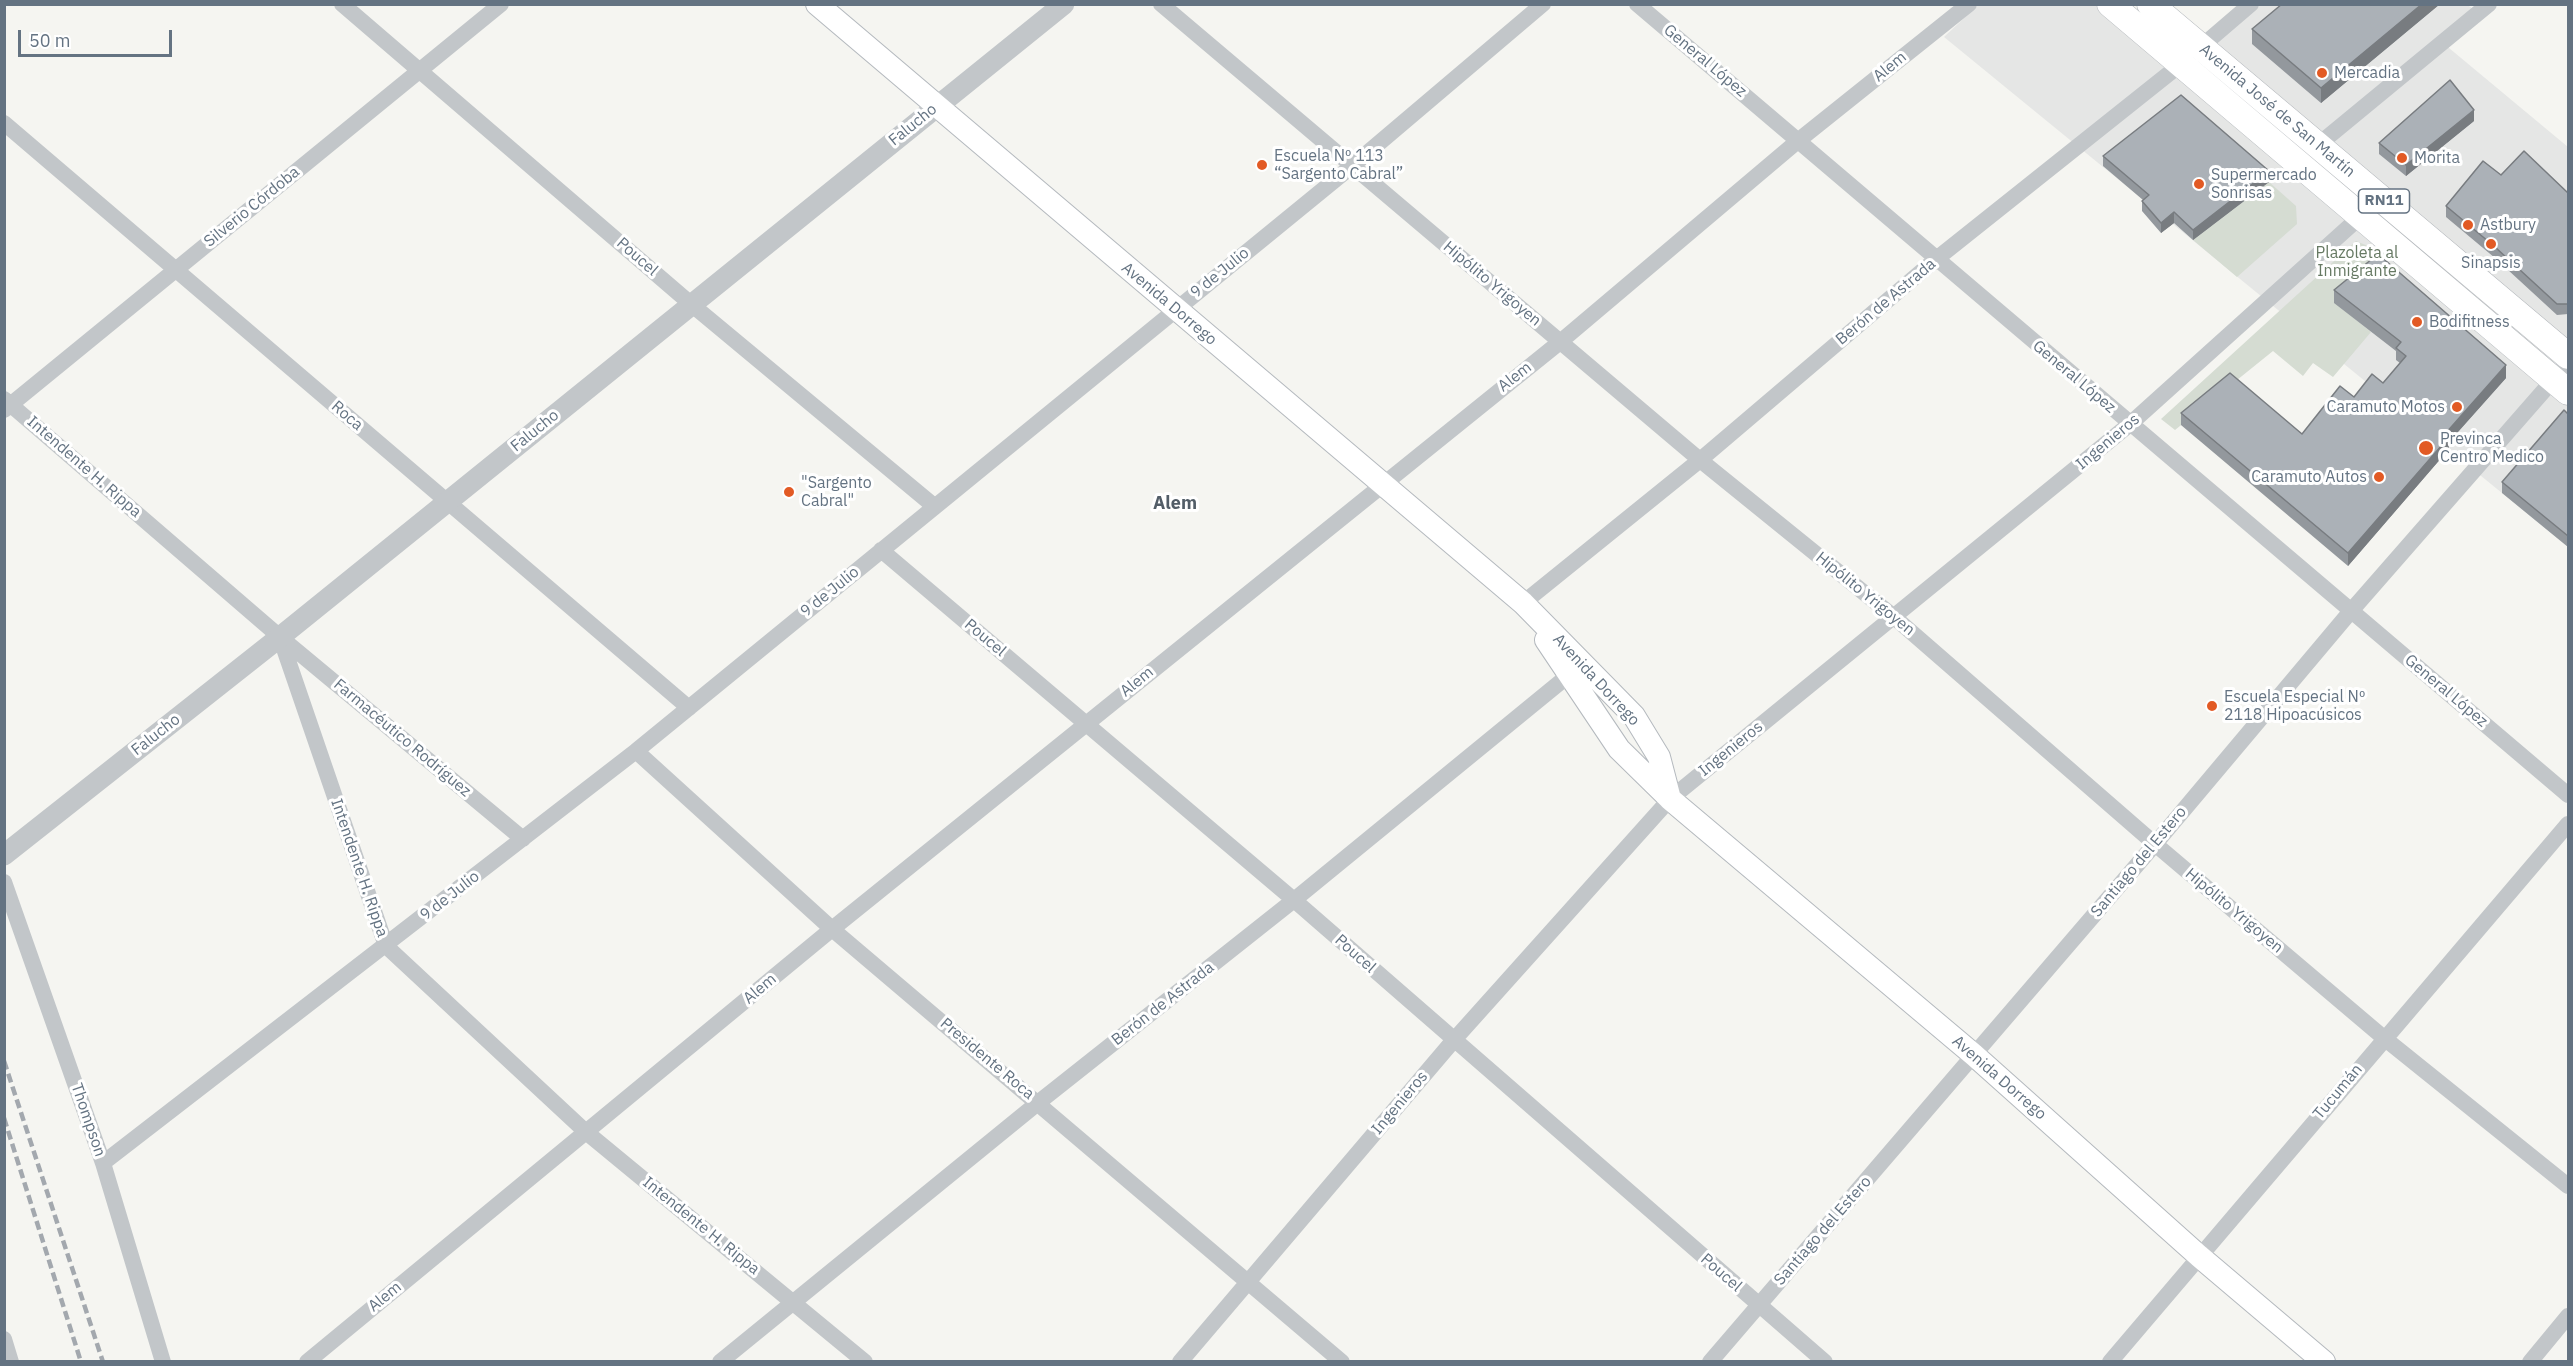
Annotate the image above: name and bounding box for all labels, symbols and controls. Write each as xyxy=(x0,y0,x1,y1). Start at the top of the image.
scale bar xyxy=(21,18,176,56)
street label: General López xyxy=(1660,21,1750,101)
text: 50 m xyxy=(29,29,71,52)
street label: Avenida José de San Martín xyxy=(2195,40,2359,182)
street label: Alem xyxy=(1869,48,1911,86)
place label: Mercadia xyxy=(2334,63,2400,83)
marker: Mercadia xyxy=(2315,66,2329,80)
street label: Falucho xyxy=(885,100,941,150)
place label: Escuela Nº 113 “Sargento Cabral” xyxy=(1274,146,1403,184)
place label: Morita xyxy=(2414,148,2460,168)
marker: Morita xyxy=(2395,151,2409,165)
marker: Escuela Nº 113 “Sargento Cabral” xyxy=(1255,158,1269,172)
street label: Silverio Córdoba xyxy=(200,163,304,251)
place label: Supermercado Sonrisas xyxy=(2211,165,2317,203)
marker: Supermercado Sonrisas xyxy=(2192,177,2206,191)
road number: RN11 xyxy=(2358,189,2410,213)
place label: Astbury xyxy=(2480,215,2536,235)
marker: Astbury xyxy=(2461,218,2475,232)
street label: Poucel xyxy=(612,234,662,280)
street label: Hipólito Yrigoyen xyxy=(1439,237,1545,331)
marker: Sinapsis xyxy=(2484,237,2498,251)
park label: Plazoleta al Inmigrante xyxy=(2316,243,2398,281)
street label: 9 de Julio xyxy=(1187,244,1253,302)
place label: Sinapsis xyxy=(2461,253,2521,273)
street label: Berón de Astrada xyxy=(1832,255,1940,349)
street label: Avenida Dorrego xyxy=(1117,259,1221,349)
place label: Bodifitness xyxy=(2429,312,2510,332)
marker: Bodifitness xyxy=(2410,315,2424,329)
street label: General López xyxy=(2029,337,2119,417)
street label: Alem xyxy=(1494,358,1536,396)
street label: Roca xyxy=(327,397,367,435)
place label: Caramuto Motos xyxy=(2327,397,2445,417)
marker: Caramuto Motos xyxy=(2450,400,2464,414)
street label: Falucho xyxy=(507,406,563,456)
street label: Ingenieros xyxy=(2072,410,2144,474)
street label: Intendente H. Rippa xyxy=(23,412,145,522)
place label: Previnca Centro Medico xyxy=(2440,429,2544,467)
marker: Previnca Centro Medico xyxy=(2417,439,2435,457)
place label: Caramuto Autos xyxy=(2251,467,2367,487)
marker: Caramuto Autos xyxy=(2372,470,2386,484)
place label: "Sargento Cabral" xyxy=(801,473,872,511)
marker: "Sargento Cabral" xyxy=(782,485,796,499)
district label: Alem xyxy=(1153,493,1197,515)
street label: Hipólito Yrigoyen xyxy=(1812,548,1918,640)
street label: 9 de Julio xyxy=(797,563,863,621)
street label: Poucel xyxy=(960,615,1010,661)
street label: Avenida Dorrego xyxy=(1549,630,1643,730)
street label: General López xyxy=(2401,651,2491,731)
street label: Alem xyxy=(1116,663,1158,701)
street label: Farmacéutico Rodríguez xyxy=(330,675,474,801)
place label: Escuela Especial Nº 2118 Hipoacúsicos xyxy=(2224,687,2365,725)
marker: Escuela Especial Nº 2118 Hipoacúsicos xyxy=(2205,699,2219,713)
street label: Falucho xyxy=(128,710,184,760)
street label: Ingenieros xyxy=(1695,717,1767,781)
street label: Intendente H. Rippa xyxy=(326,796,392,940)
street label: Santiago del Estero xyxy=(2087,803,2191,921)
street label: Hipólito Yrigoyen xyxy=(2181,864,2287,958)
street label: 9 de Julio xyxy=(417,867,483,925)
street label: Poucel xyxy=(1331,931,1379,977)
street label: Berón de Astrada xyxy=(1108,958,1218,1050)
street label: Alem xyxy=(740,970,780,1008)
street label: Presidente Roca xyxy=(936,1014,1038,1104)
street label: Avenida Dorrego xyxy=(1948,1032,2050,1124)
street label: Tucumán xyxy=(2309,1060,2367,1124)
street label: Ingenieros xyxy=(1368,1067,1432,1139)
street label: Thompson xyxy=(67,1081,109,1159)
street label: Santiago del Estero xyxy=(1770,1172,1876,1290)
street label: Intendente H. Rippa xyxy=(639,1173,763,1279)
street label: Poucel xyxy=(1696,1250,1746,1296)
street label: Alem xyxy=(364,1278,406,1316)

